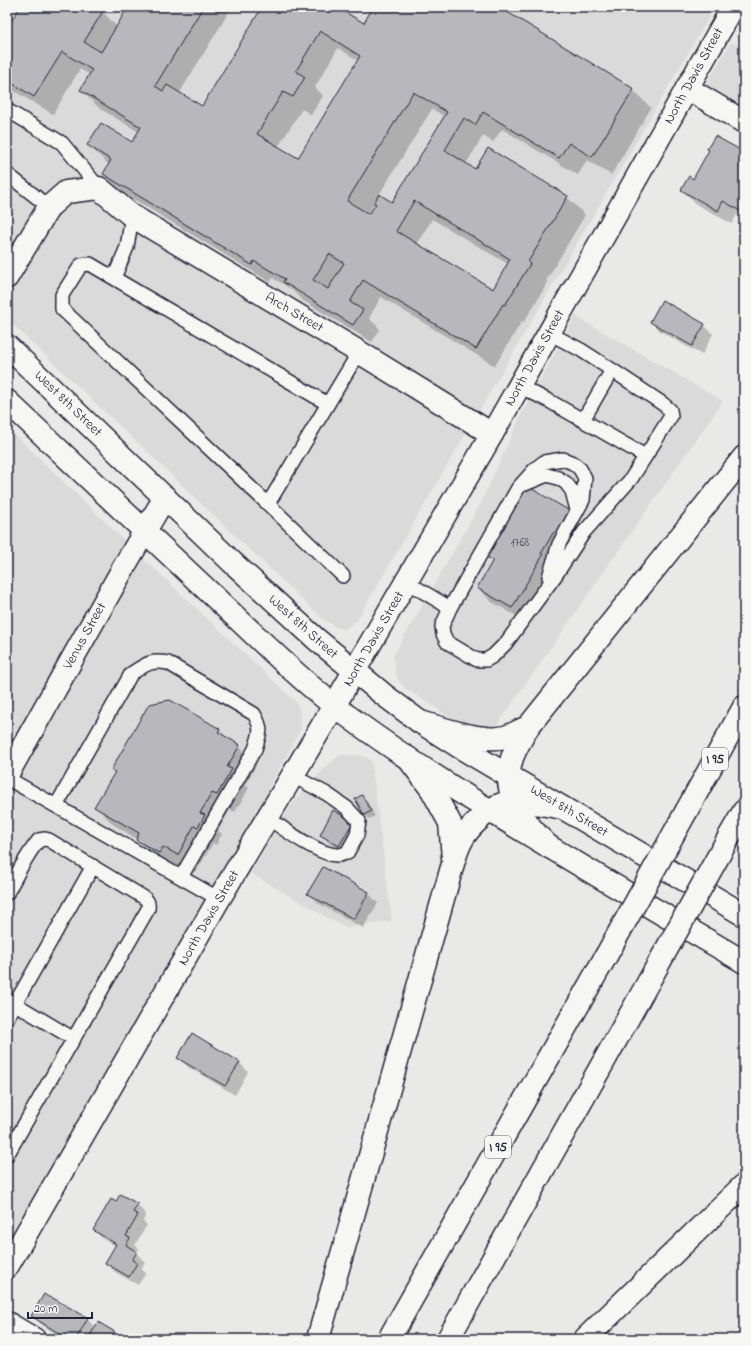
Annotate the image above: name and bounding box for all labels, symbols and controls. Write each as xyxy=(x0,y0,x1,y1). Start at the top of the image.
street label: North Davis Street xyxy=(659,24,729,128)
street label: Arch Street xyxy=(261,288,327,338)
street label: North Davis Street xyxy=(500,306,570,410)
street label: West 8th Street xyxy=(29,366,107,442)
house number: 1768 xyxy=(511,534,530,552)
street label: North Davis Street xyxy=(338,587,410,691)
street label: West 8th Street xyxy=(263,590,343,664)
street label: Venus Street xyxy=(57,598,112,674)
road number: I 95 xyxy=(702,748,728,770)
street label: West 8th Street xyxy=(526,779,612,843)
street label: North Davis Street xyxy=(173,866,245,970)
road number: I 95 xyxy=(485,1136,511,1158)
scale bar xyxy=(28,1294,92,1320)
text: 20 m xyxy=(34,1300,57,1318)

